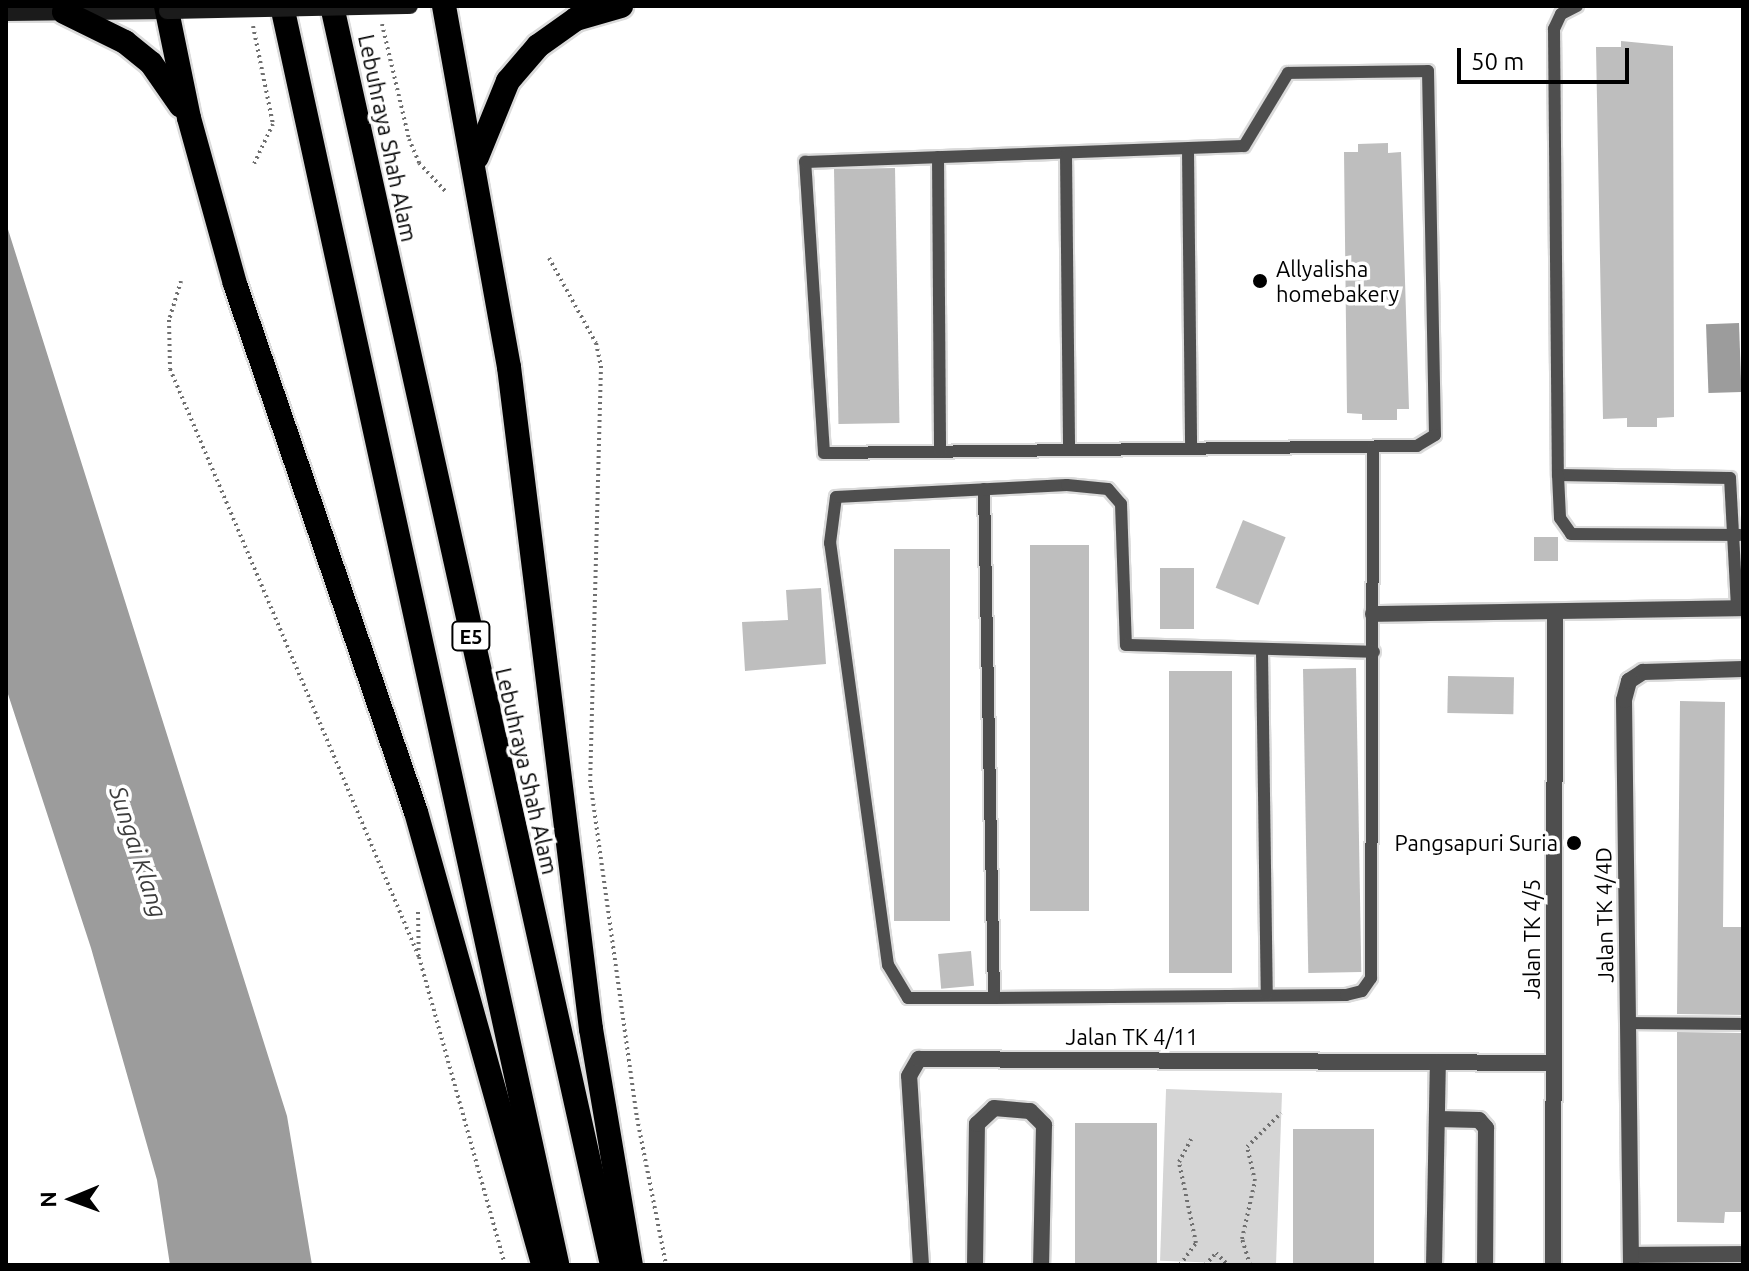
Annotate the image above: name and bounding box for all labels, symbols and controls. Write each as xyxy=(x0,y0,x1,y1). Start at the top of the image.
street label: Lebuhraya Shah Alam xyxy=(353,32,423,244)
scale bar xyxy=(1461,32,1633,82)
text: 50 m xyxy=(1471,48,1524,75)
place label: Allyalisha homebakery xyxy=(1276,255,1399,306)
marker: Allyalisha homebakery xyxy=(1251,272,1269,290)
road number: E5 xyxy=(451,620,491,652)
street label: Lebuhraya Shah Alam xyxy=(490,665,564,877)
water label: Sungai Klang xyxy=(103,783,173,921)
place label: Pangsapuri Suria xyxy=(1394,830,1558,856)
marker: Pangsapuri Suria xyxy=(1565,834,1583,852)
street label: Jalan TK 4/4D xyxy=(1590,847,1618,983)
street label: Jalan TK 4/5 xyxy=(1519,879,1545,999)
street label: Jalan TK 4/11 xyxy=(1066,1024,1198,1050)
north arrow xyxy=(32,1159,112,1239)
text: N xyxy=(35,1191,60,1208)

